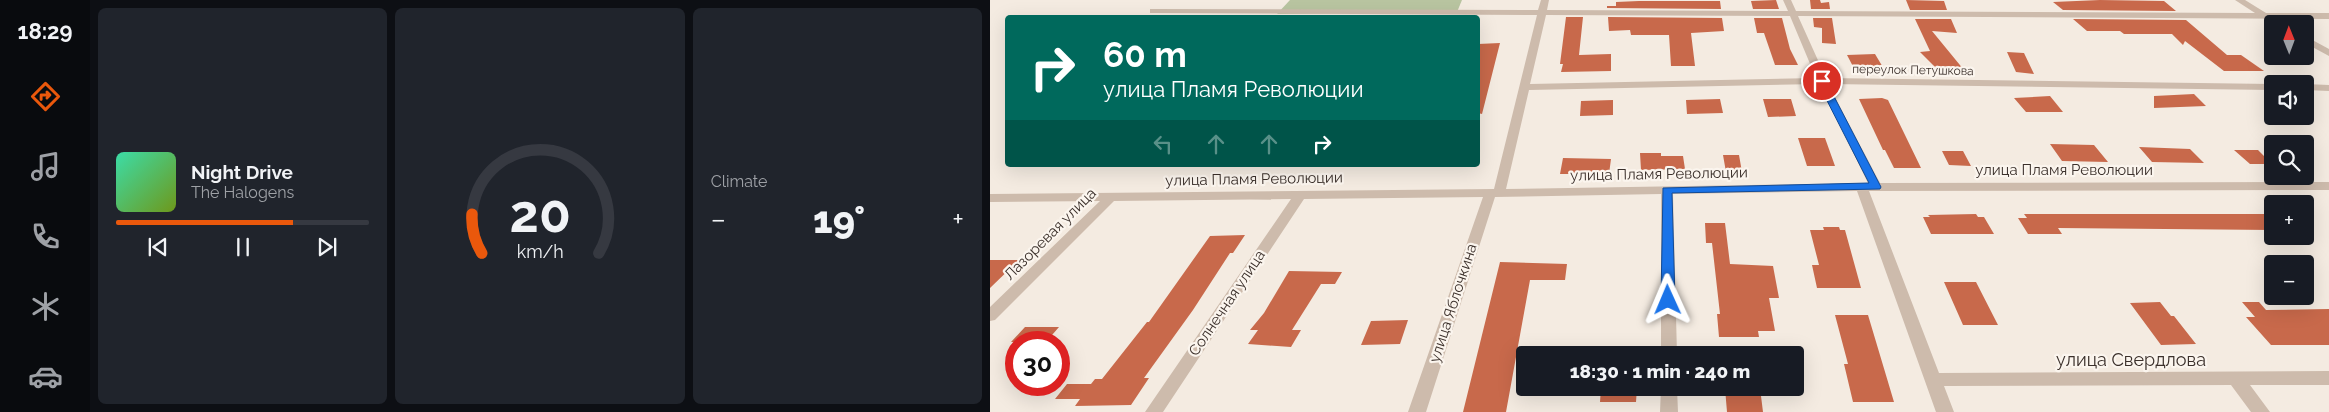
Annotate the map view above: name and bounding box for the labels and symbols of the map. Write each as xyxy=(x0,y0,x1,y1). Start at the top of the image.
north arrow xyxy=(2264,15,2314,65)
pin xyxy=(1801,60,1843,102)
street label: переулок Петушкова xyxy=(1852,62,1974,78)
street label: улица Пламя Революции xyxy=(1975,161,2153,179)
street label: улица Пламя Революции xyxy=(1570,163,1748,185)
street label: улица Пламя Революции xyxy=(1165,168,1343,190)
street label: Лазоревая улица xyxy=(1000,184,1100,284)
street label: улица Яблочкина xyxy=(1425,241,1481,365)
street label: Солнечная улица xyxy=(1185,247,1269,359)
position arrow xyxy=(1641,273,1693,325)
speed limit sign: 30 xyxy=(1005,331,1070,396)
street label: улица Свердлова xyxy=(2056,349,2206,370)

